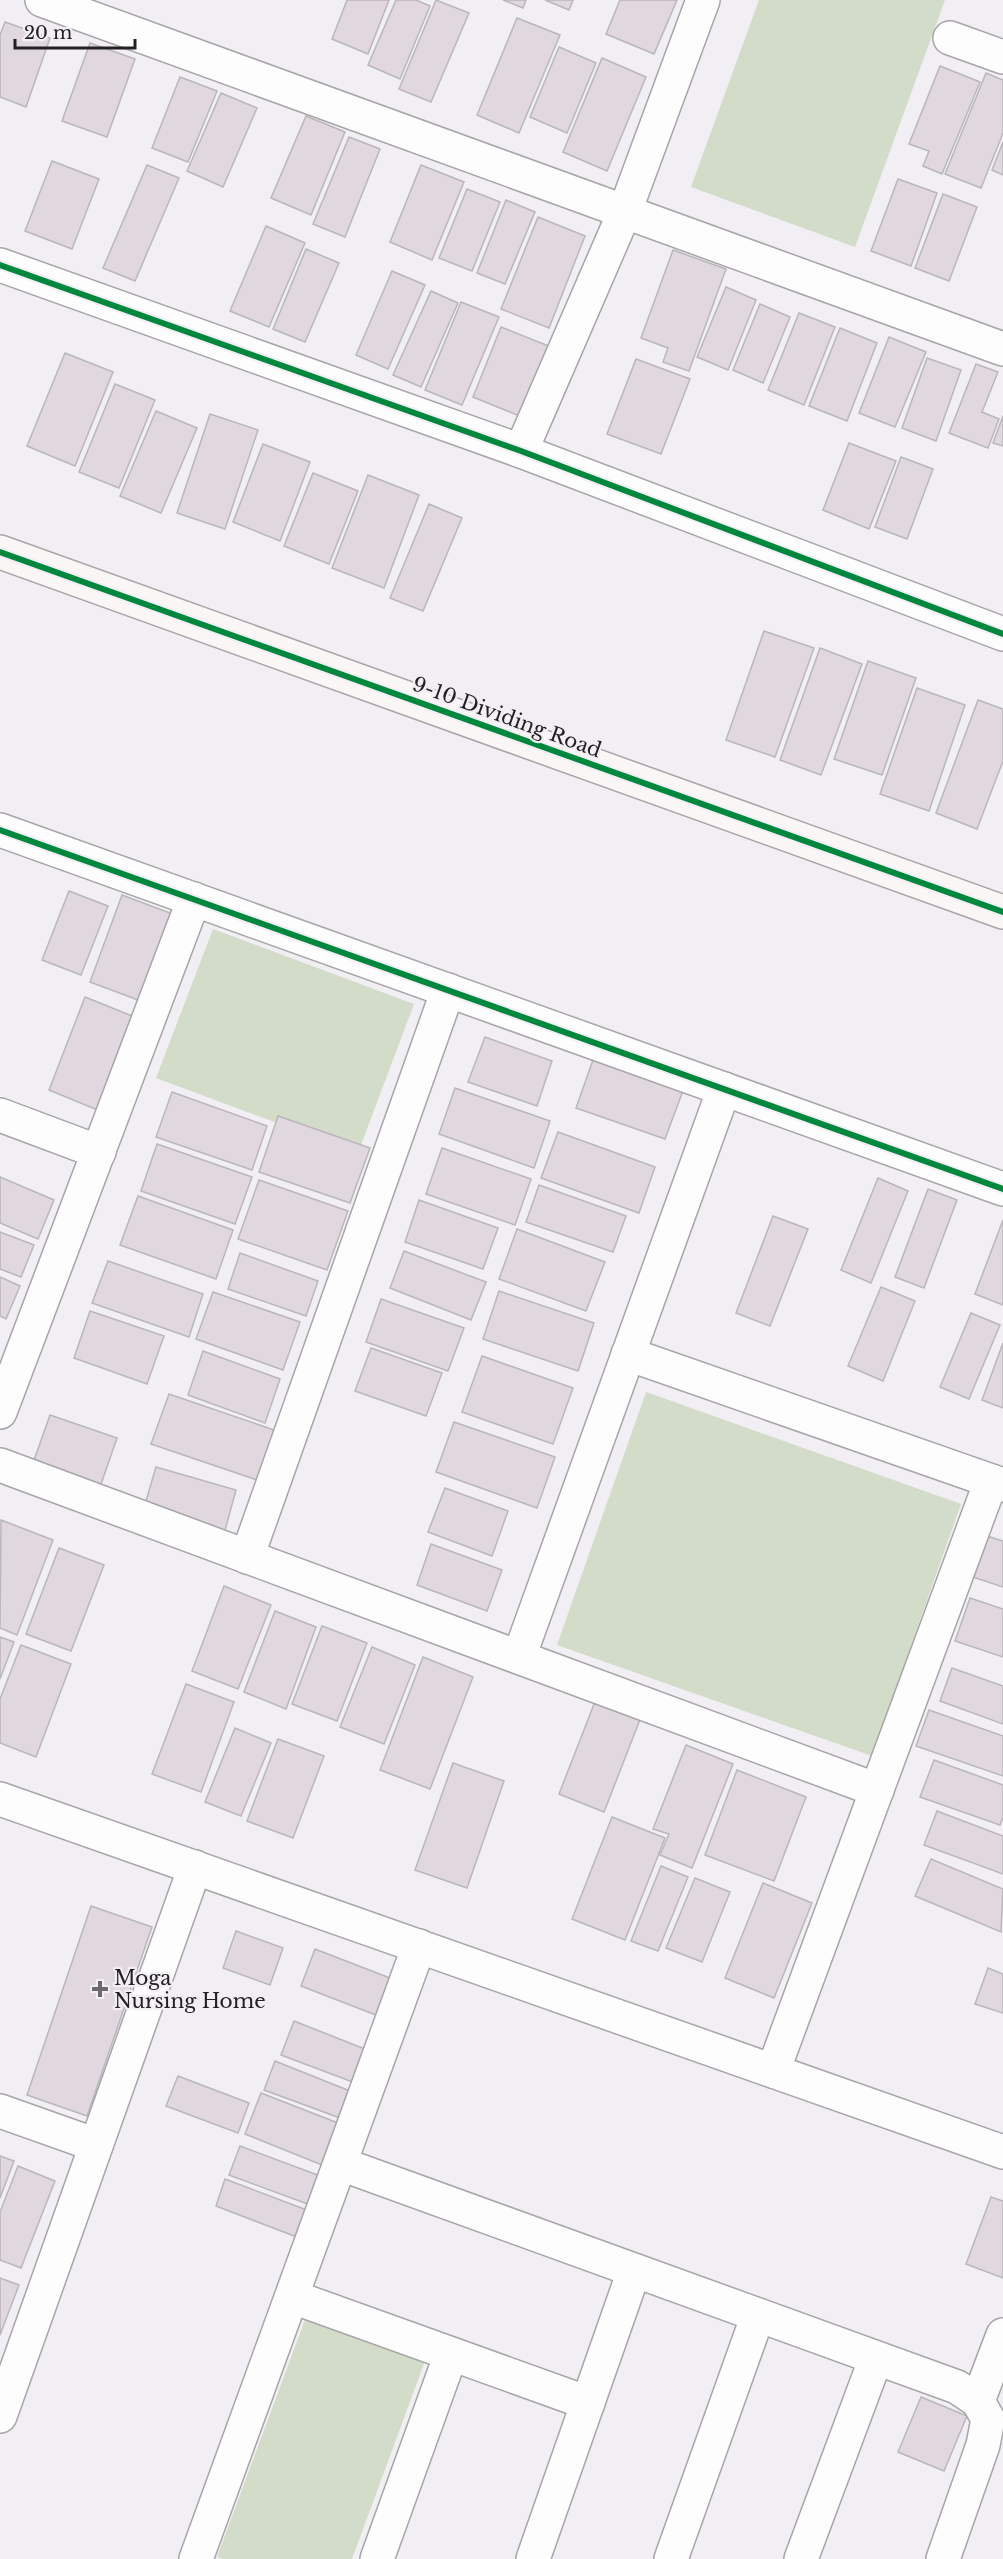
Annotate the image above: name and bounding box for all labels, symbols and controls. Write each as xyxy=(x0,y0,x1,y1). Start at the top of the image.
scale bar xyxy=(15,12,135,50)
text: 20 m xyxy=(24,22,72,44)
street label: 9-10 Dividing Road xyxy=(409,672,605,762)
place label: Moga Nursing Home xyxy=(114,1966,266,2013)
marker: Moga Nursing Home xyxy=(91,1980,109,1998)

